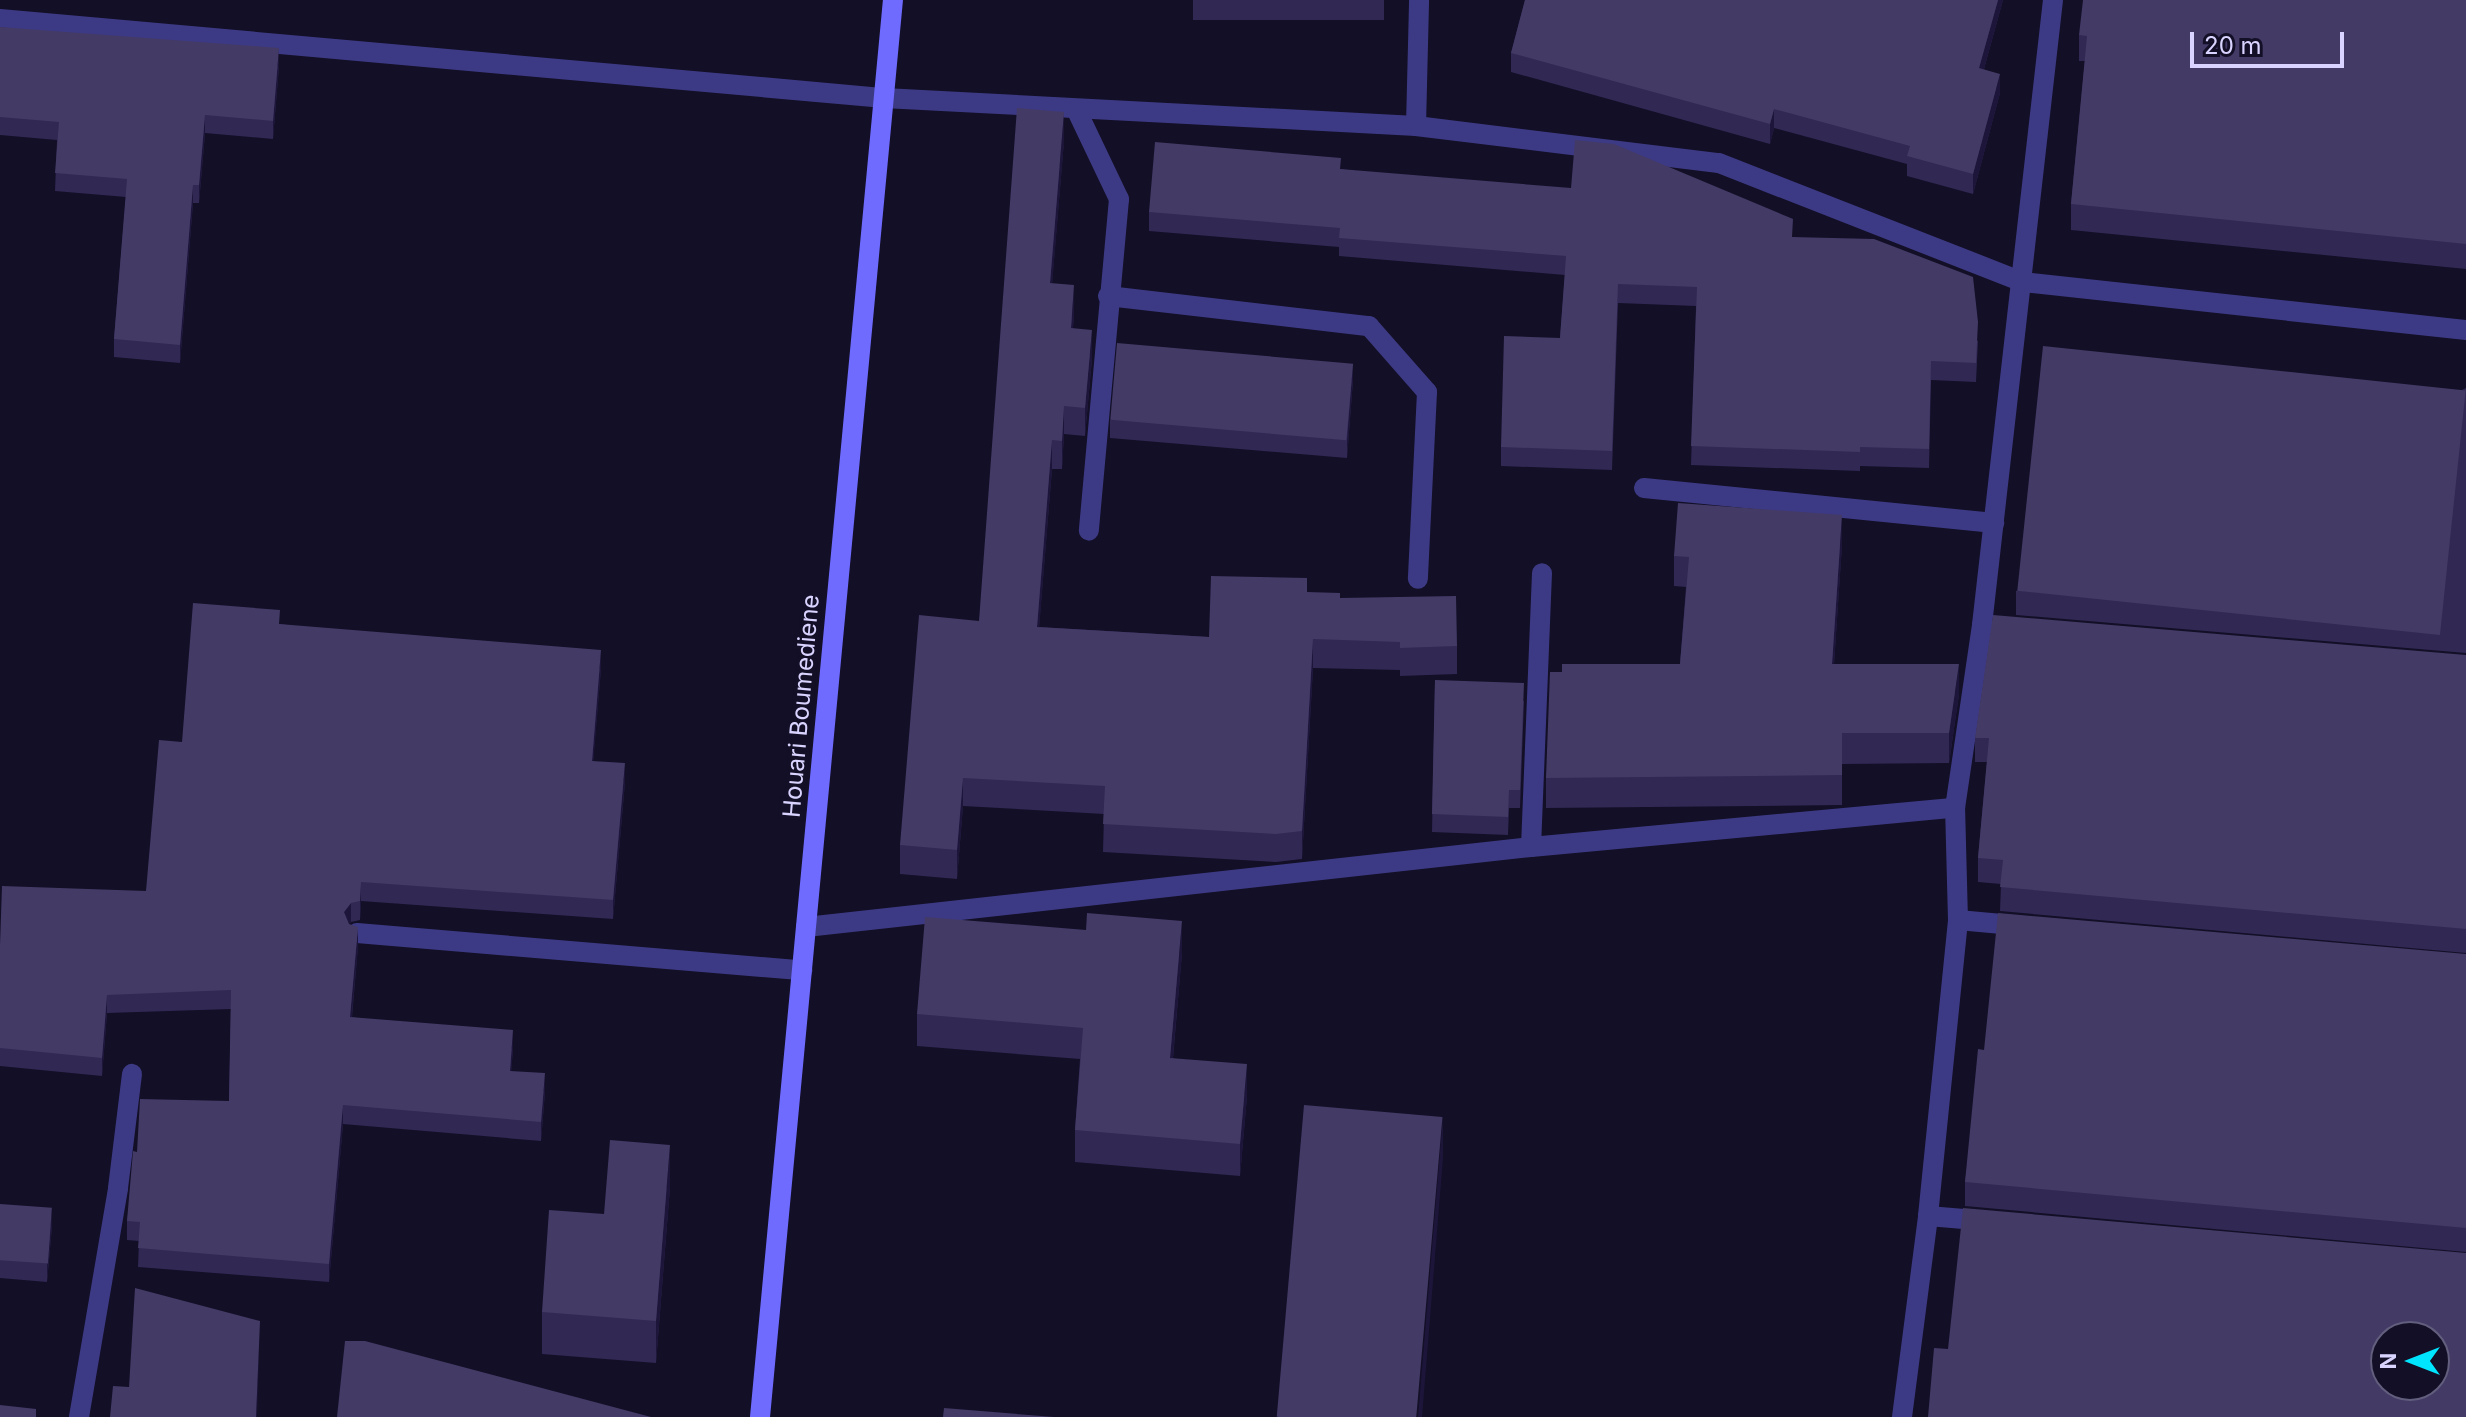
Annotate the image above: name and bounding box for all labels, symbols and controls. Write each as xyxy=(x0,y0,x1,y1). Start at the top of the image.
scale bar xyxy=(2194,16,2348,66)
text: 20 m xyxy=(2204,31,2262,60)
street label: Houari Boumediene xyxy=(777,593,825,819)
north arrow xyxy=(2370,1321,2450,1401)
text: N xyxy=(2375,1353,2401,1369)

